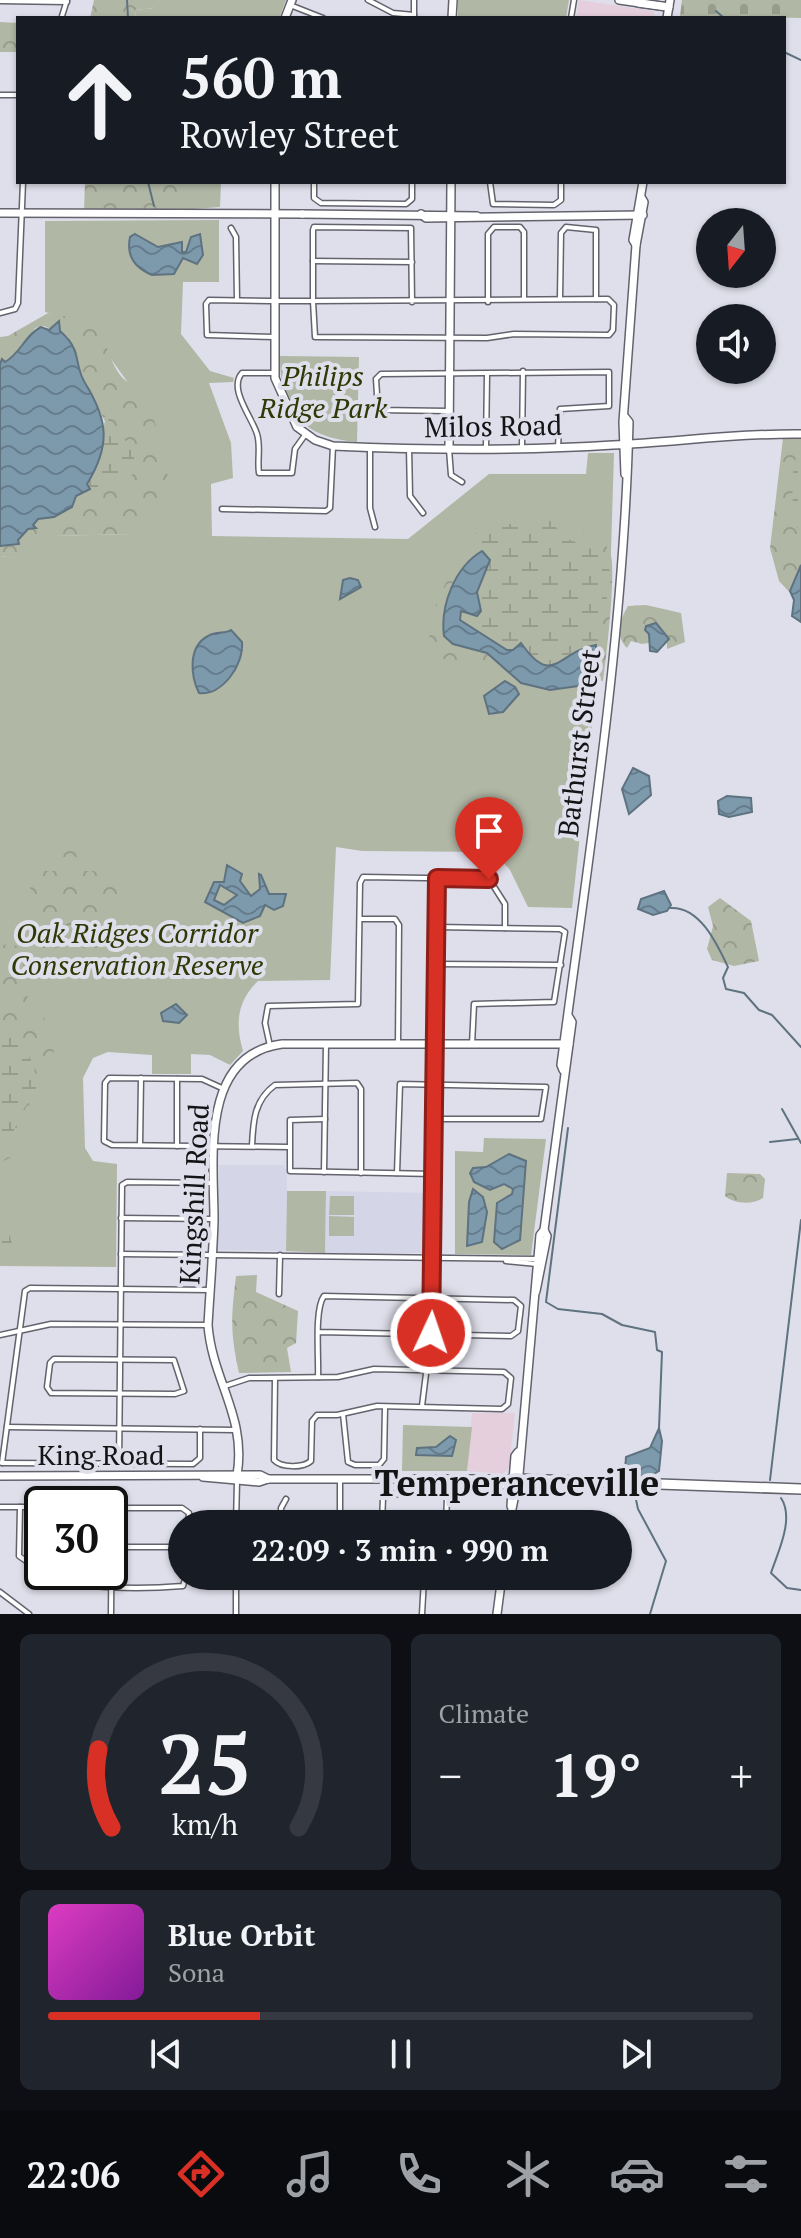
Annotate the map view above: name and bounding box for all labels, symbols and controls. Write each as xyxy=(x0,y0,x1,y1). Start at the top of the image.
text: 560 m xyxy=(180,40,342,114)
icon: ahead xyxy=(48,48,152,152)
text: Rowley Street xyxy=(180,111,399,158)
north arrow xyxy=(696,208,776,288)
map controls xyxy=(696,208,776,384)
button: sound xyxy=(696,304,776,384)
park label: Philips Ridge Park xyxy=(258,357,388,426)
street label: Milos Road xyxy=(424,406,562,445)
street label: Bathurst Street xyxy=(549,646,608,839)
pin xyxy=(455,797,523,879)
icon: arrive xyxy=(467,809,511,853)
park label: Oak Ridges Corridor Conservation Reserve xyxy=(10,914,264,983)
street label: Kingshill Road xyxy=(170,1103,217,1285)
position arrow xyxy=(389,1291,473,1375)
street label: King Road xyxy=(37,1436,165,1473)
district label: Temperanceville xyxy=(375,1459,659,1506)
speed limit sign: 30 xyxy=(24,1486,128,1590)
text: 22:09 · 3 min · 990 m xyxy=(252,1530,548,1570)
text: Climate xyxy=(439,1696,529,1730)
text: 25 xyxy=(158,1708,252,1818)
text: 19° xyxy=(549,1735,642,1814)
text: − xyxy=(439,1746,462,1805)
text: + xyxy=(730,1746,753,1805)
text: km/h xyxy=(172,1805,238,1843)
text: Blue Orbit xyxy=(168,1915,315,1955)
text: Sona xyxy=(168,1955,225,1989)
icon: previous xyxy=(144,2032,188,2076)
icon: pause xyxy=(379,2032,423,2076)
icon: next xyxy=(614,2032,658,2076)
icon: directions xyxy=(173,2146,229,2202)
icon: music xyxy=(282,2146,338,2202)
icon: phone xyxy=(391,2146,447,2202)
icon: climate xyxy=(500,2146,556,2202)
icon: car xyxy=(609,2146,665,2202)
icon: filters xyxy=(718,2146,774,2202)
text: 22:06 xyxy=(27,2151,120,2198)

